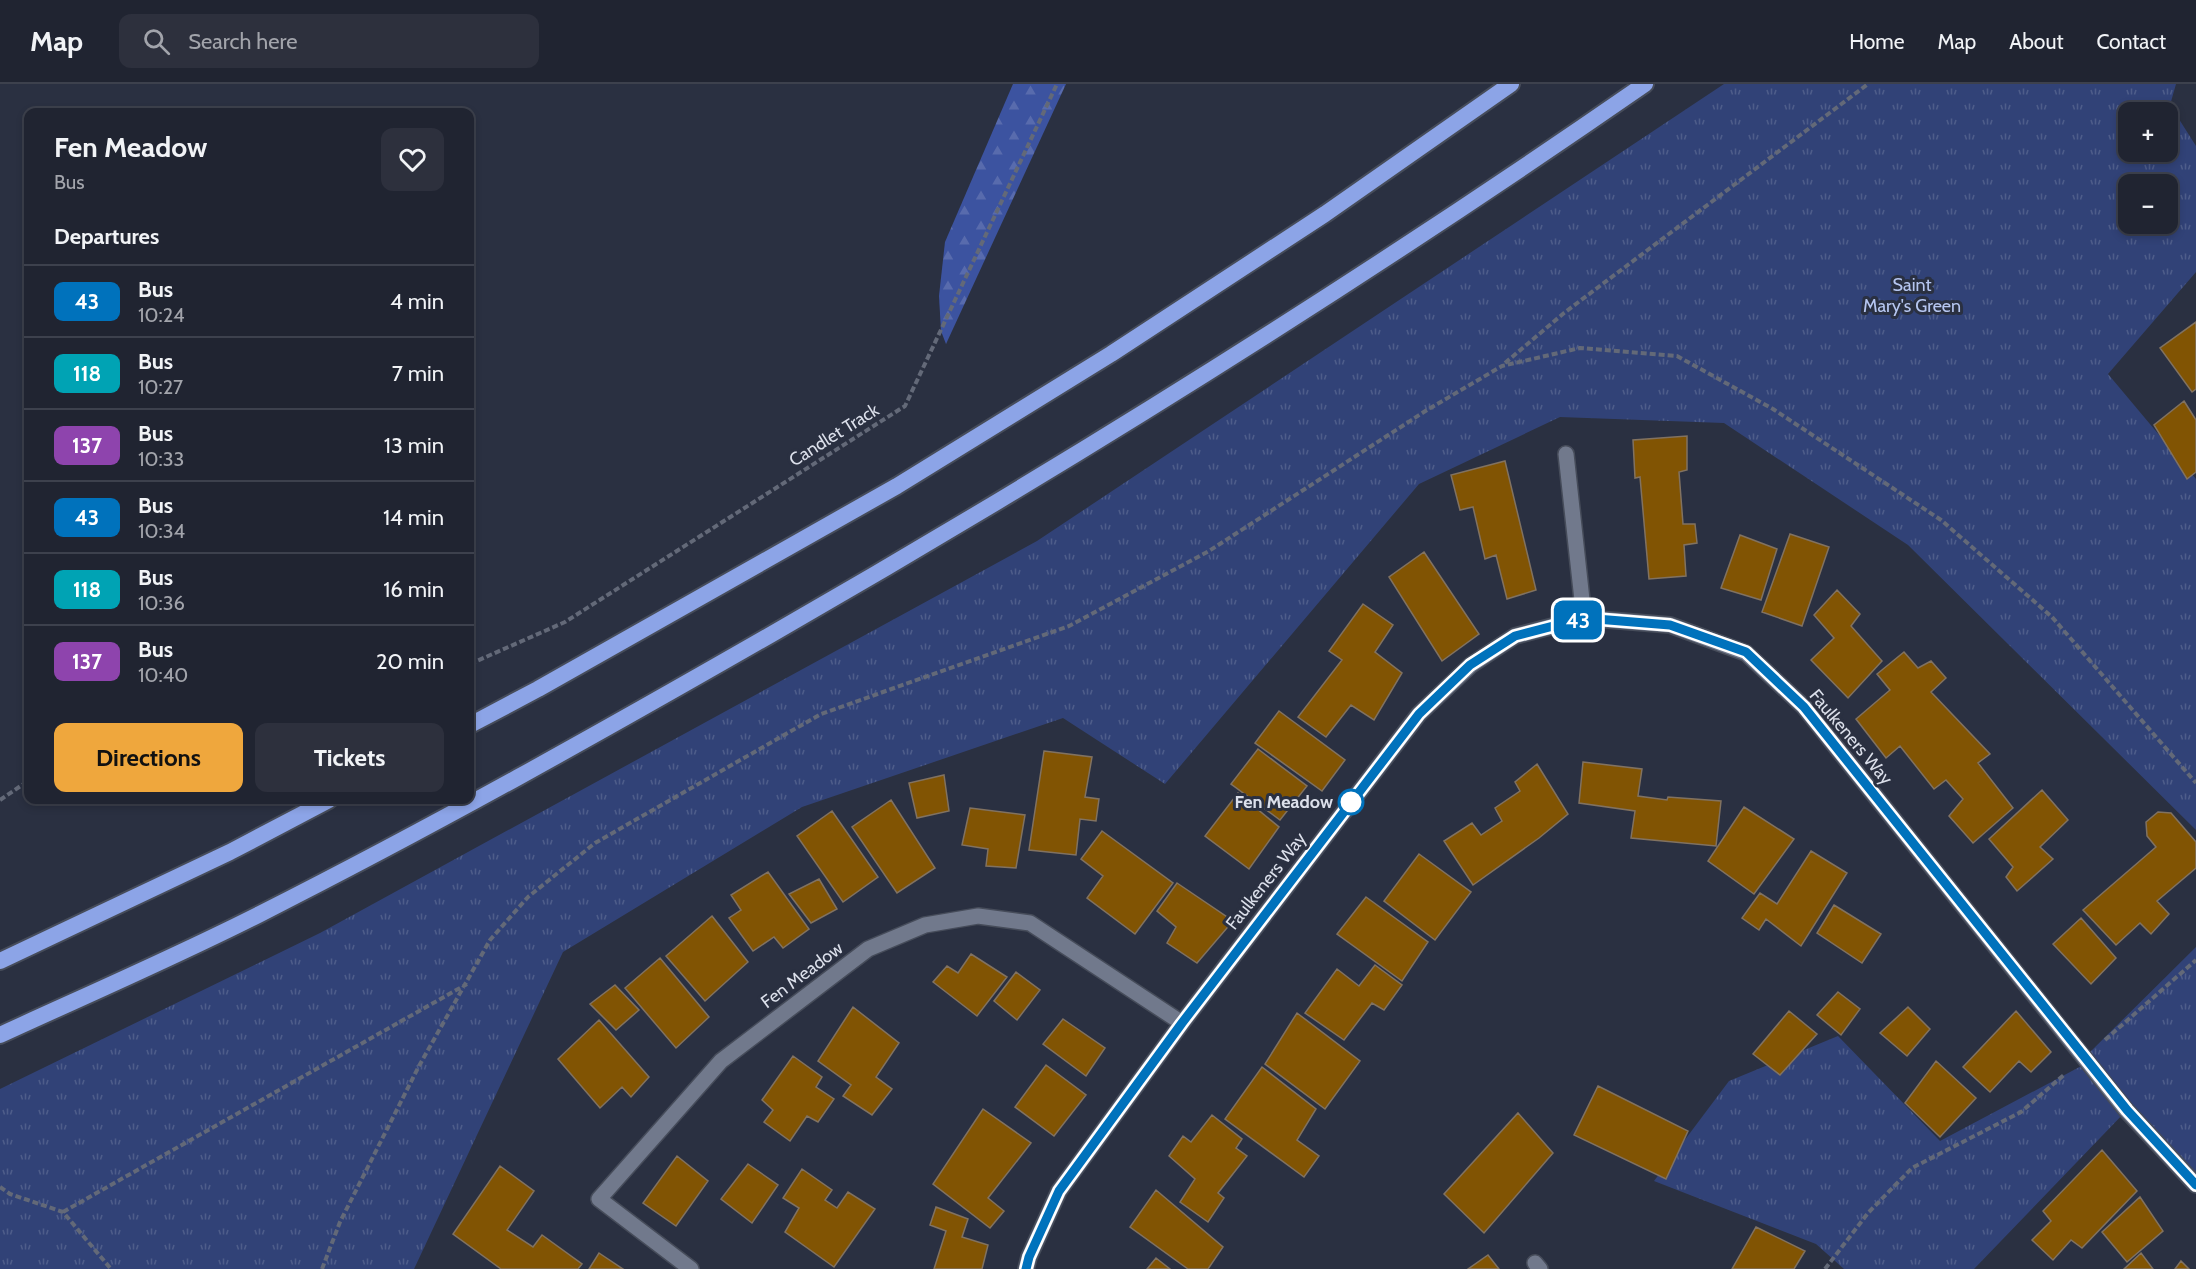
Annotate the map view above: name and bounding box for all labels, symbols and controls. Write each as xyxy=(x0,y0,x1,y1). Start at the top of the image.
search box xyxy=(119,14,539,68)
text: Map xyxy=(30,24,83,58)
icon: search xyxy=(140,25,173,58)
text: Search here xyxy=(188,28,297,55)
text: Home xyxy=(1849,29,1905,54)
text: Map xyxy=(1938,29,1976,54)
text: About xyxy=(2009,29,2063,54)
text: Contact xyxy=(2096,29,2166,54)
map controls xyxy=(2118,102,2178,234)
button: + xyxy=(2118,102,2178,162)
button: heart xyxy=(381,128,444,191)
text: Fen Meadow xyxy=(54,130,207,164)
text: Bus xyxy=(54,170,85,194)
button: − xyxy=(2118,174,2178,234)
text: Departures xyxy=(54,223,159,250)
park label: Saint Mary's Green xyxy=(1863,274,1961,317)
text: Bus xyxy=(138,276,173,303)
text: 4 min xyxy=(390,288,444,315)
text: 43 xyxy=(75,289,99,314)
text: 10:24 xyxy=(138,303,185,327)
text: Bus xyxy=(138,348,173,375)
text: 7 min xyxy=(392,360,444,387)
text: 118 xyxy=(73,361,101,386)
text: 10:27 xyxy=(138,375,183,399)
street label: Candlet Track xyxy=(785,398,884,471)
text: Bus xyxy=(138,420,173,447)
text: 13 min xyxy=(384,432,444,459)
text: 137 xyxy=(72,433,102,458)
text: 10:33 xyxy=(138,447,184,471)
text: Bus xyxy=(138,492,173,519)
text: 14 min xyxy=(383,504,444,531)
text: 43 xyxy=(75,505,99,530)
text: 10:34 xyxy=(138,519,185,543)
text: Bus xyxy=(138,564,173,591)
text: 16 min xyxy=(383,576,444,603)
text: 118 xyxy=(73,577,101,602)
text: 10:36 xyxy=(138,591,185,615)
line badge: 43 xyxy=(1551,600,1605,640)
text: 43 xyxy=(1566,608,1590,633)
text: Bus xyxy=(138,636,173,663)
text: 20 min xyxy=(376,648,444,675)
text: 137 xyxy=(72,649,102,674)
text: 10:40 xyxy=(138,663,188,687)
street label: Faulkeners Way xyxy=(1805,685,1897,789)
button: Directions xyxy=(54,723,243,792)
button: Tickets xyxy=(255,723,444,792)
marker: Fen Meadow xyxy=(1338,789,1364,815)
place label: Fen Meadow xyxy=(1234,791,1333,813)
street label: Faulkeners Way xyxy=(1221,828,1311,934)
street label: Fen Meadow xyxy=(757,937,847,1013)

